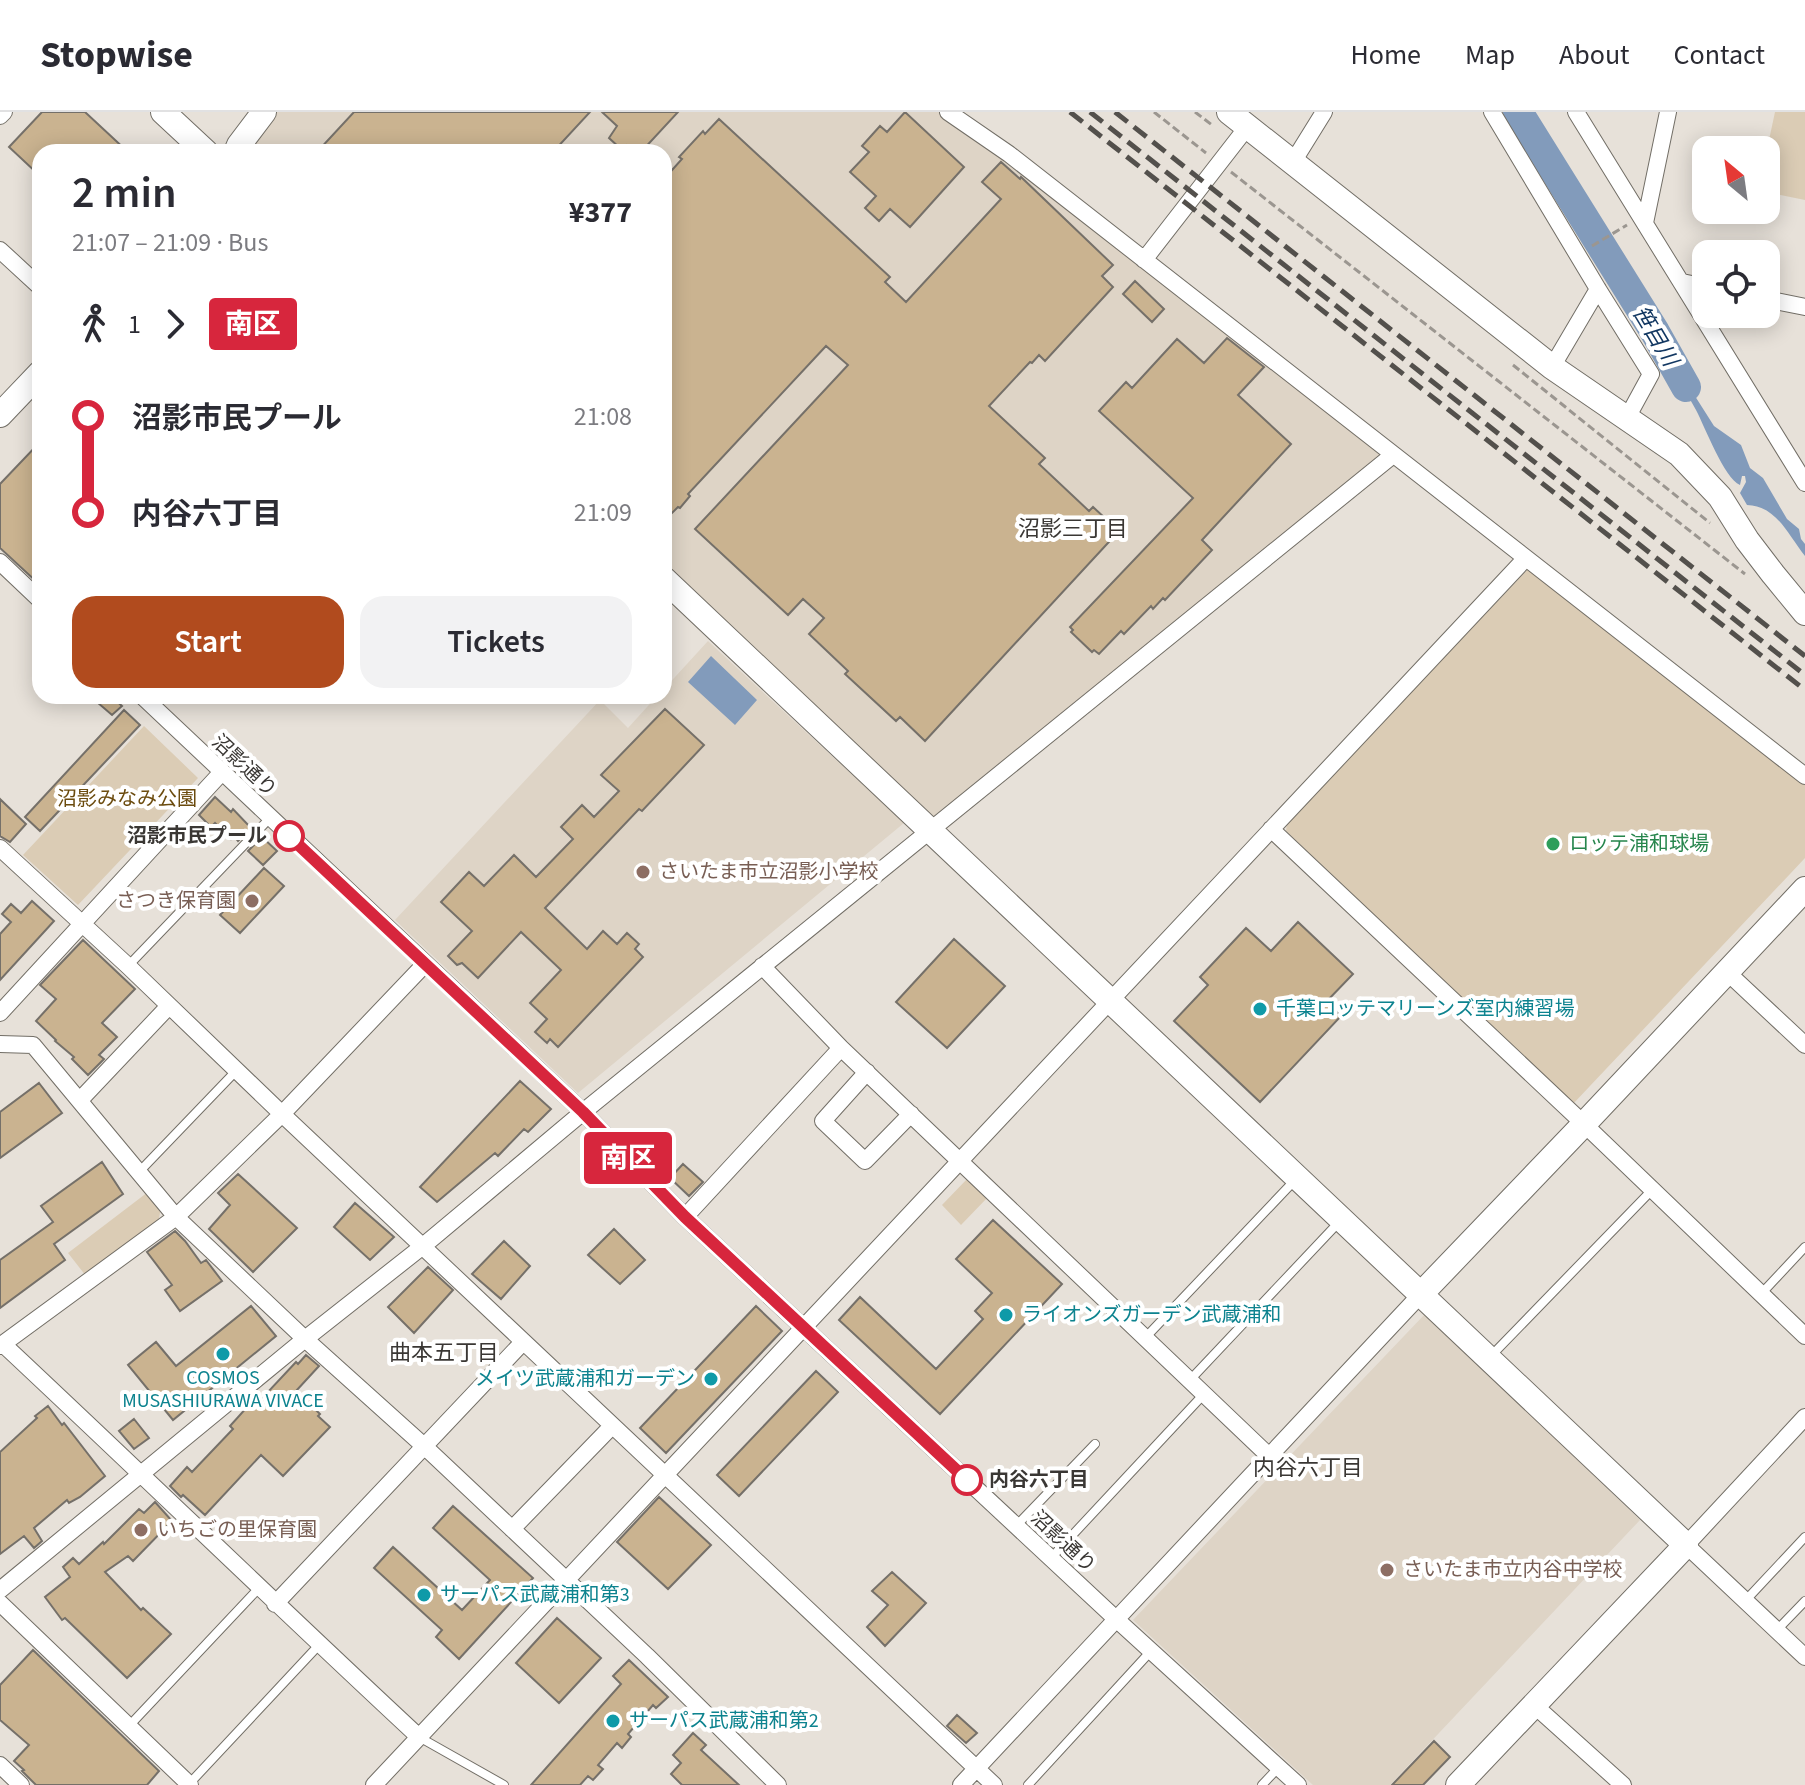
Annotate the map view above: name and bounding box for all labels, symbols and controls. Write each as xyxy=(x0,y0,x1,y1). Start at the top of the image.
text: Stopwise xyxy=(40,28,193,82)
text: Home xyxy=(1350,35,1421,75)
text: Map xyxy=(1465,35,1515,75)
text: About xyxy=(1559,35,1630,75)
text: Contact xyxy=(1674,35,1765,75)
north arrow xyxy=(1692,136,1780,224)
map controls xyxy=(1692,136,1780,328)
text: 2 min xyxy=(72,162,177,225)
text: ¥377 xyxy=(569,191,632,234)
text: 21:07 – 21:09 · Bus xyxy=(72,224,268,261)
button: locate xyxy=(1692,240,1780,328)
water label: 笹目川 xyxy=(1624,299,1687,374)
icon: walk xyxy=(72,302,116,346)
icon: forward xyxy=(153,302,197,346)
text: 南区 xyxy=(225,304,281,344)
text: 1 xyxy=(128,306,141,343)
text: 沼影市民プール xyxy=(132,397,342,440)
text: 21:08 xyxy=(574,398,632,435)
text: 内谷六丁目 xyxy=(132,493,282,536)
text: 21:09 xyxy=(574,494,632,531)
district label: 沼影三丁目 xyxy=(1018,513,1128,545)
button: Start xyxy=(72,596,344,688)
button: Tickets xyxy=(360,596,632,688)
street label: 沼影通り xyxy=(205,728,283,804)
park label: 沼影みなみ公園 xyxy=(57,785,197,813)
marker: 沼影市民プール xyxy=(274,821,304,851)
place label: 沼影市民プール xyxy=(127,822,267,850)
place label: ロッテ浦和球場 xyxy=(1569,830,1709,858)
marker: ロッテ浦和球場 xyxy=(1544,835,1562,853)
place label: さいたま市立沼影小学校 xyxy=(659,858,878,886)
marker: さいたま市立沼影小学校 xyxy=(634,863,652,881)
place label: さつき保育園 xyxy=(116,887,236,915)
marker: さつき保育園 xyxy=(243,892,261,910)
place label: 千葉ロッテマリーンズ室内練習場 xyxy=(1276,995,1575,1023)
marker: 千葉ロッテマリーンズ室内練習場 xyxy=(1251,1000,1269,1018)
line badge: 南区 xyxy=(592,1132,664,1184)
text: 南区 xyxy=(600,1138,656,1178)
place label: ライオンズガーデン武蔵浦和 xyxy=(1022,1301,1282,1329)
marker: ライオンズガーデン武蔵浦和 xyxy=(997,1306,1015,1324)
district label: 曲本五丁目 xyxy=(389,1337,499,1369)
marker: COSMOS MUSASHIURAWA VIVACE xyxy=(214,1345,232,1363)
place label: COSMOS MUSASHIURAWA VIVACE xyxy=(122,1364,324,1415)
place label: メイツ武蔵浦和ガーデン xyxy=(475,1365,695,1393)
marker: メイツ武蔵浦和ガーデン xyxy=(702,1370,720,1388)
district label: 内谷六丁目 xyxy=(1253,1452,1363,1484)
marker: 内谷六丁目 xyxy=(952,1465,982,1495)
place label: 内谷六丁目 xyxy=(989,1466,1089,1494)
street label: 沼影通り xyxy=(1024,1504,1102,1580)
place label: いちごの里保育園 xyxy=(157,1516,317,1544)
marker: いちごの里保育園 xyxy=(132,1521,150,1539)
place label: さいたま市立内谷中学校 xyxy=(1403,1556,1622,1584)
marker: さいたま市立内谷中学校 xyxy=(1378,1561,1396,1579)
place label: サーパス武蔵浦和第3 xyxy=(440,1581,630,1609)
marker: サーパス武蔵浦和第3 xyxy=(415,1586,433,1604)
place label: サーパス武蔵浦和第2 xyxy=(629,1707,819,1735)
marker: サーパス武蔵浦和第2 xyxy=(604,1712,622,1730)

